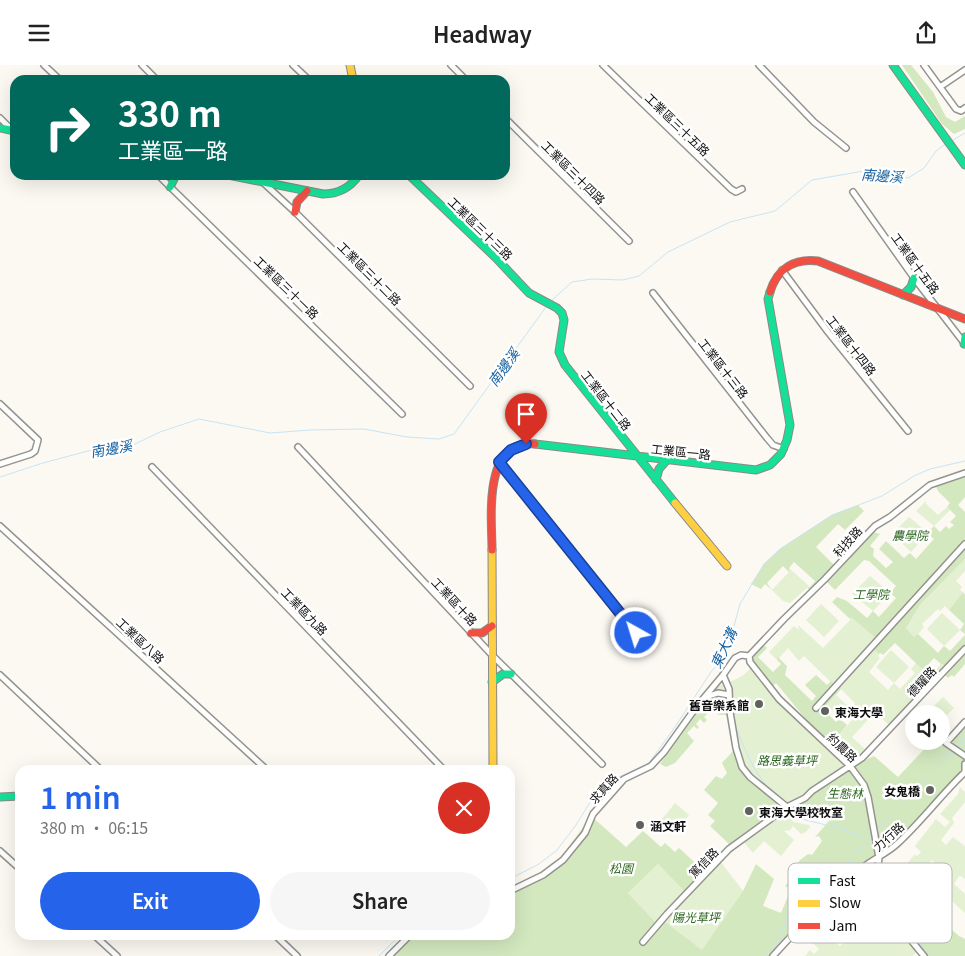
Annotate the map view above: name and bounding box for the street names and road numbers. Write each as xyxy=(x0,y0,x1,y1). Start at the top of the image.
street label: 工業區三十五路 xyxy=(642,89,714,159)
street label: 工業區三十四路 xyxy=(538,136,610,208)
street label: 工業區三十三路 xyxy=(445,193,517,263)
street label: 工業區十五路 xyxy=(888,229,944,297)
street label: 工業區三十二路 xyxy=(334,237,406,309)
street label: 工業區三十一路 xyxy=(251,252,323,322)
street label: 工業區十四路 xyxy=(823,311,881,379)
street label: 工業區十三路 xyxy=(695,334,753,402)
street label: 工業區十二路 xyxy=(578,366,636,434)
street label: 工業區一路 xyxy=(650,439,712,463)
street label: 科技路 xyxy=(829,522,865,560)
street label: 工業區十路 xyxy=(428,573,482,629)
street label: 工業區九路 xyxy=(278,584,332,638)
street label: 工業區八路 xyxy=(113,613,169,667)
street label: 德耀路 xyxy=(903,662,939,700)
street label: 約農路 xyxy=(824,728,862,766)
street label: 求真路 xyxy=(585,769,621,807)
street label: 力行路 xyxy=(869,818,907,854)
street label: 篤信路 xyxy=(684,843,722,881)

